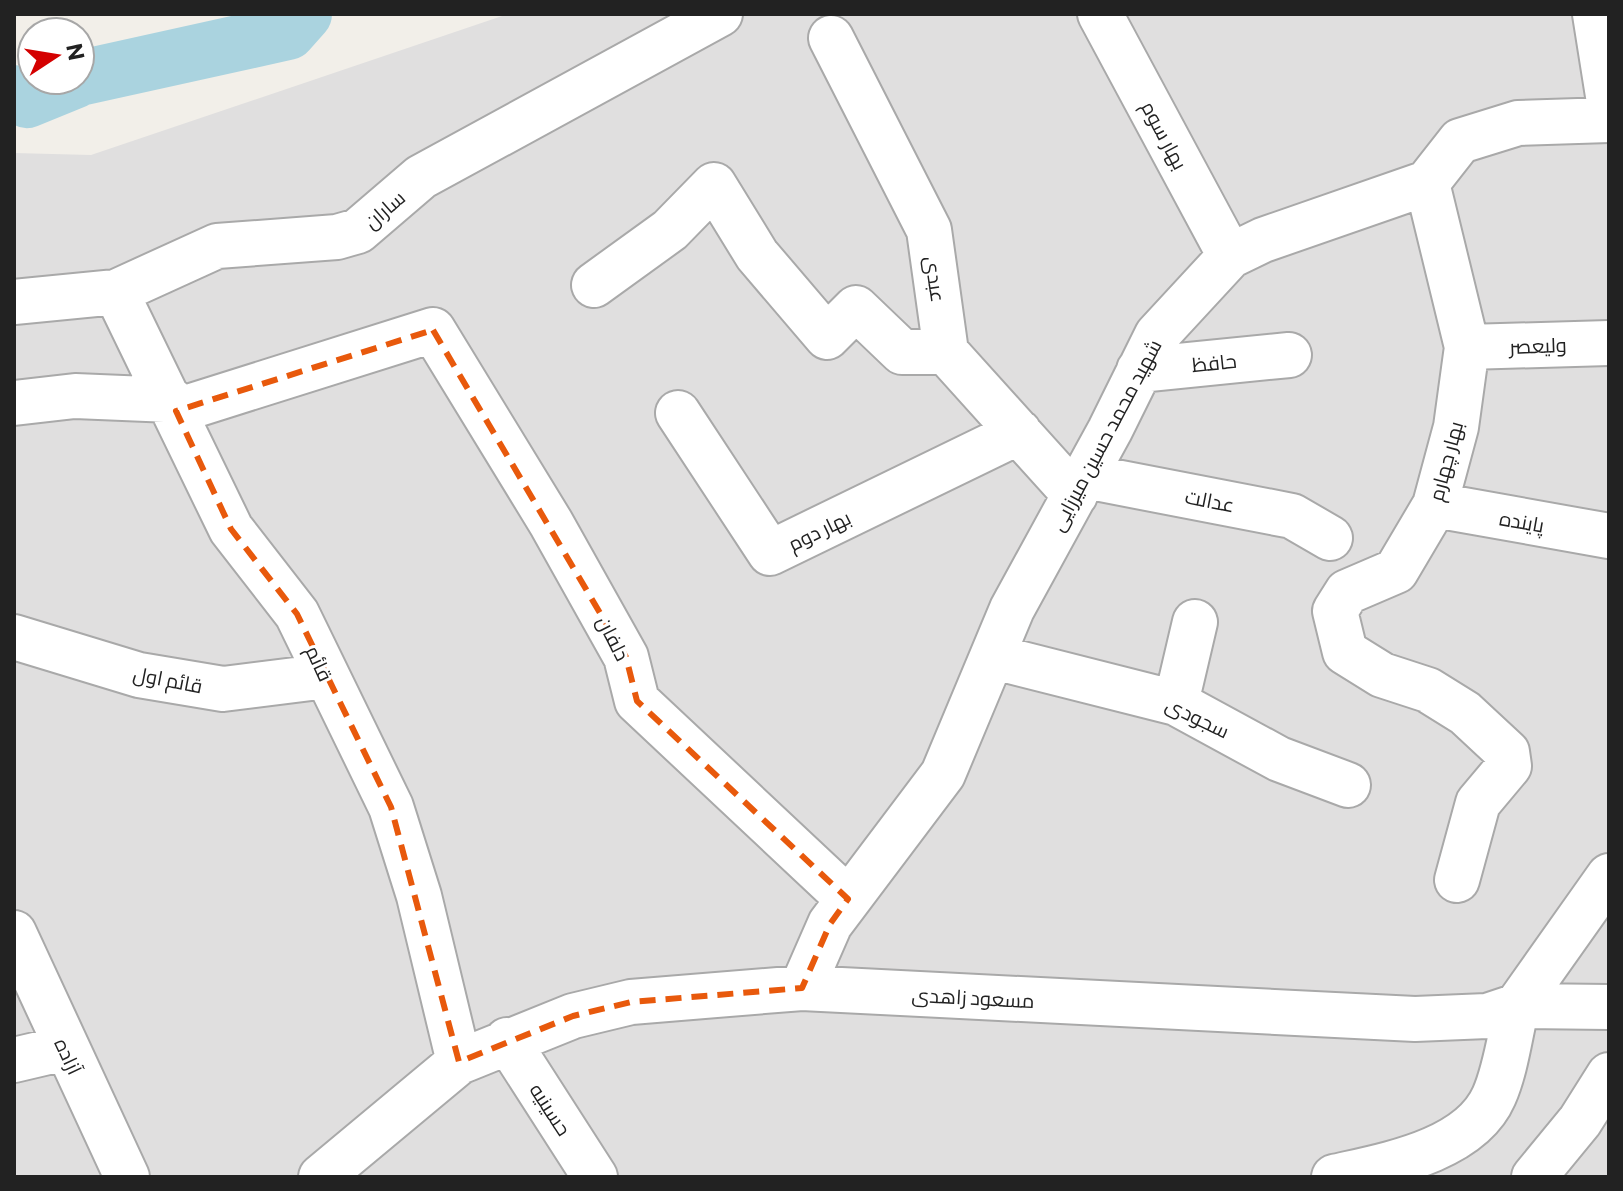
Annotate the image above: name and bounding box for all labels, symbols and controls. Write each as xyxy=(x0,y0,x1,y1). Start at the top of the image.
north arrow xyxy=(16,16,96,96)
text: N xyxy=(61,41,91,63)
street label: بهار سوم xyxy=(1134,97,1193,175)
street label: ساران xyxy=(359,185,411,235)
street label: عبدی xyxy=(919,254,951,304)
street label: ولیعصر xyxy=(1508,332,1567,359)
street label: شهید محمد حسین میرزایی xyxy=(1044,335,1167,536)
street label: حافظ xyxy=(1190,348,1238,376)
street label: بهار چهارم xyxy=(1423,419,1470,504)
street label: عدالت xyxy=(1183,483,1237,517)
street label: بهار دوم xyxy=(784,505,856,558)
street label: پاینده xyxy=(1497,505,1547,539)
street label: دلفان xyxy=(591,612,635,665)
street label: قائم xyxy=(299,641,339,686)
street label: قائم اول xyxy=(131,661,205,700)
street label: سجودی xyxy=(1161,691,1234,744)
street label: مسعود زاهدی xyxy=(911,982,1035,1014)
street label: آزاده xyxy=(49,1034,88,1079)
street label: حسینیه xyxy=(525,1078,577,1140)

